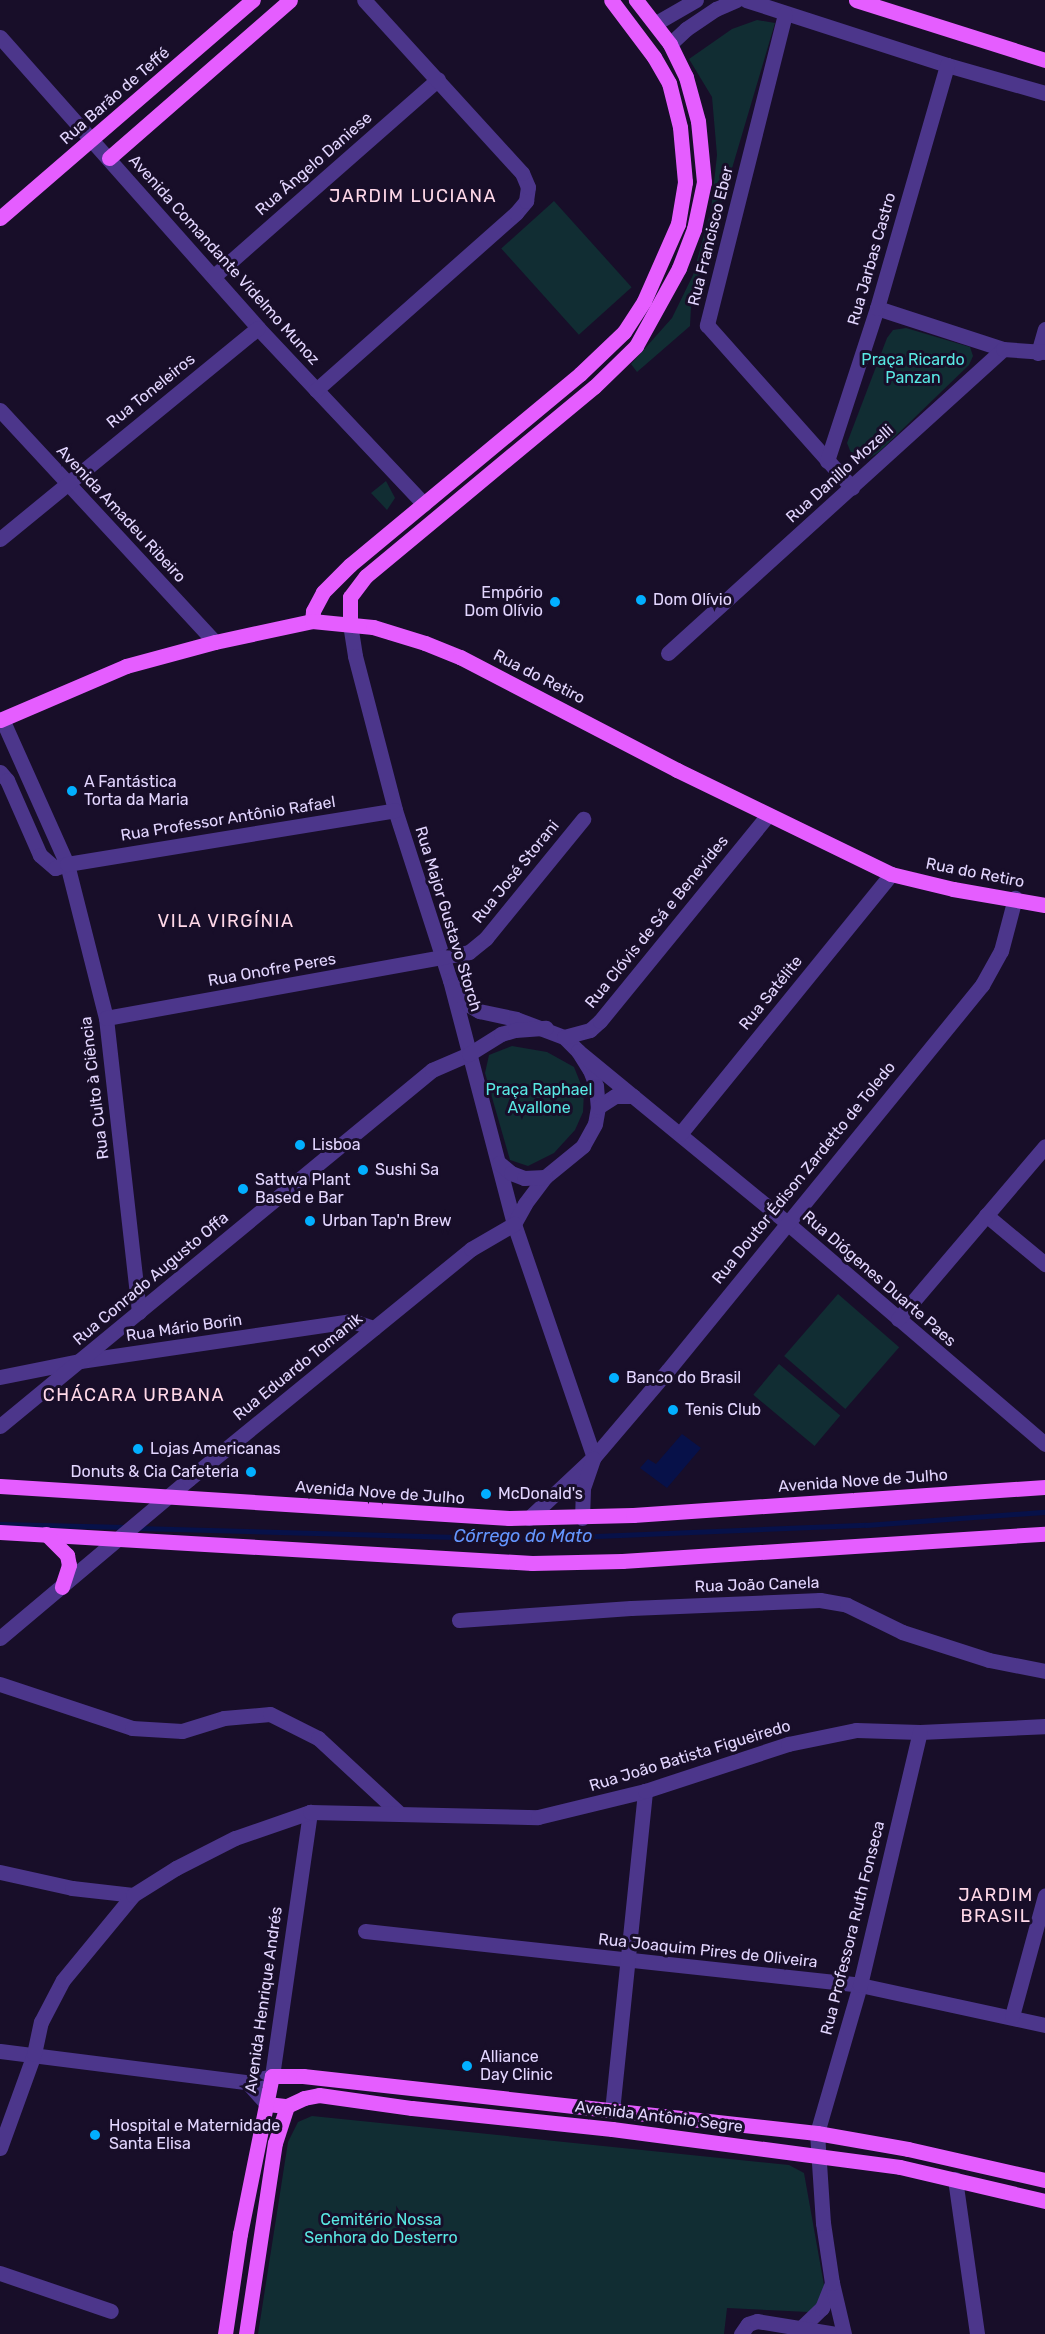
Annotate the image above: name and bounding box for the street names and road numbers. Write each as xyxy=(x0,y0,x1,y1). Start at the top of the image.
street label: Rua Barão de Teffé xyxy=(56,43,174,149)
street label: Rua Ângelo Daniese xyxy=(252,108,376,220)
street label: Avenida Comandante Videlmo Munoz xyxy=(124,151,324,369)
street label: Rua Francisco Eber xyxy=(684,164,738,308)
street label: Rua Jarbas Castro xyxy=(844,190,900,328)
street label: Rua Toneleiros xyxy=(103,349,199,433)
street label: Rua Danillo Mozelli xyxy=(782,421,898,527)
street label: Avenida Amadeu Ribeiro xyxy=(52,441,190,587)
street label: Rua do Retiro xyxy=(490,646,588,708)
street label: Rua Professor Antônio Rafael xyxy=(119,792,337,846)
street label: Rua José Storani xyxy=(469,817,563,927)
street label: Rua Major Gustavo Storch xyxy=(411,824,485,1014)
street label: Rua Clóvis de Sá e Benevides xyxy=(581,832,733,1012)
street label: Rua do Retiro xyxy=(924,854,1026,892)
street label: Rua Onofre Peres xyxy=(207,949,337,991)
street label: Rua Satélite xyxy=(735,952,807,1034)
street label: Rua Culto à Ciência xyxy=(77,1015,113,1161)
street label: Rua Doutor Édison Zardetto de Toledo xyxy=(708,1058,900,1288)
street label: Rua Diógenes Duarte Paes xyxy=(798,1207,960,1351)
street label: Rua Conrado Augusto Offa xyxy=(69,1208,233,1350)
street label: Rua Eduardo Tomanik xyxy=(229,1309,367,1425)
street label: Rua Mário Borin xyxy=(125,1310,243,1346)
street label: Avenida Nove de Julho xyxy=(778,1465,948,1497)
street label: Avenida Nove de Julho xyxy=(295,1477,465,1509)
street label: Rua João Canela xyxy=(694,1573,820,1597)
street label: Rua João Batista Figueiredo xyxy=(587,1716,793,1796)
street label: Rua Professora Ruth Fonseca xyxy=(817,1819,889,2037)
street label: Avenida Henrique Andrés xyxy=(241,1905,287,2095)
street label: Rua Joaquim Pires de Oliveira xyxy=(597,1930,819,1972)
street label: Avenida Antônio Segre xyxy=(574,2097,744,2137)

